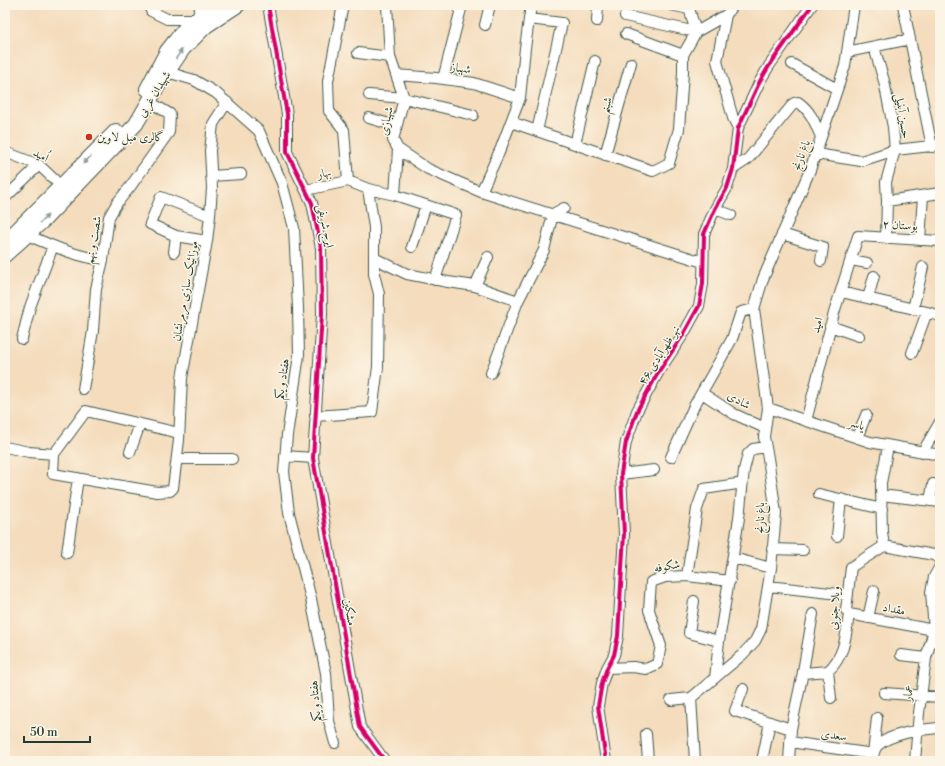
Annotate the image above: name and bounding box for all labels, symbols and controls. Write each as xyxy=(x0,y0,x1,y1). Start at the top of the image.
one-way arrow xyxy=(175,49,183,59)
street label: شهباز xyxy=(449,60,472,77)
street label: شهیدان غربی xyxy=(134,68,175,121)
street label: حسین آبنیلی xyxy=(891,92,914,140)
street label: شبنم xyxy=(597,95,620,116)
street label: شهبازی xyxy=(376,105,397,137)
place label: گالری مبل لاوین xyxy=(97,129,164,146)
marker: گالری مبل لاوین xyxy=(84,132,94,142)
street label: باغ نارنج xyxy=(789,138,817,174)
street label: اُمید xyxy=(30,143,53,166)
one-way arrow xyxy=(82,155,92,165)
street label: بهار xyxy=(315,165,332,182)
street label: ایرج شریفی xyxy=(311,203,337,250)
one-way arrow xyxy=(39,214,49,224)
street label: شصت و نهم xyxy=(82,215,108,266)
street label: بوستان ۲ xyxy=(882,217,918,234)
street label: موزائیک سازی مرمرنشان xyxy=(169,240,203,343)
street label: امید xyxy=(808,315,827,335)
street label: نهر ظهرآبادی ۴۶ xyxy=(634,322,684,388)
street label: هفتاد و یکم xyxy=(272,357,296,401)
street label: شادی xyxy=(725,388,753,413)
street label: یاسر xyxy=(845,414,867,434)
street label: باغ نارنج xyxy=(753,502,771,534)
street label: شکوفه xyxy=(653,557,681,576)
street label: ویلا جنوبی xyxy=(825,585,845,631)
street label: مشکین xyxy=(340,597,359,627)
street label: مقداد xyxy=(881,600,907,619)
street label: هفتاد و یکم xyxy=(306,679,328,722)
street label: عمار xyxy=(900,684,917,703)
scale bar xyxy=(24,718,90,744)
text: 50 m xyxy=(30,725,58,740)
street label: سعدی xyxy=(820,726,848,745)

